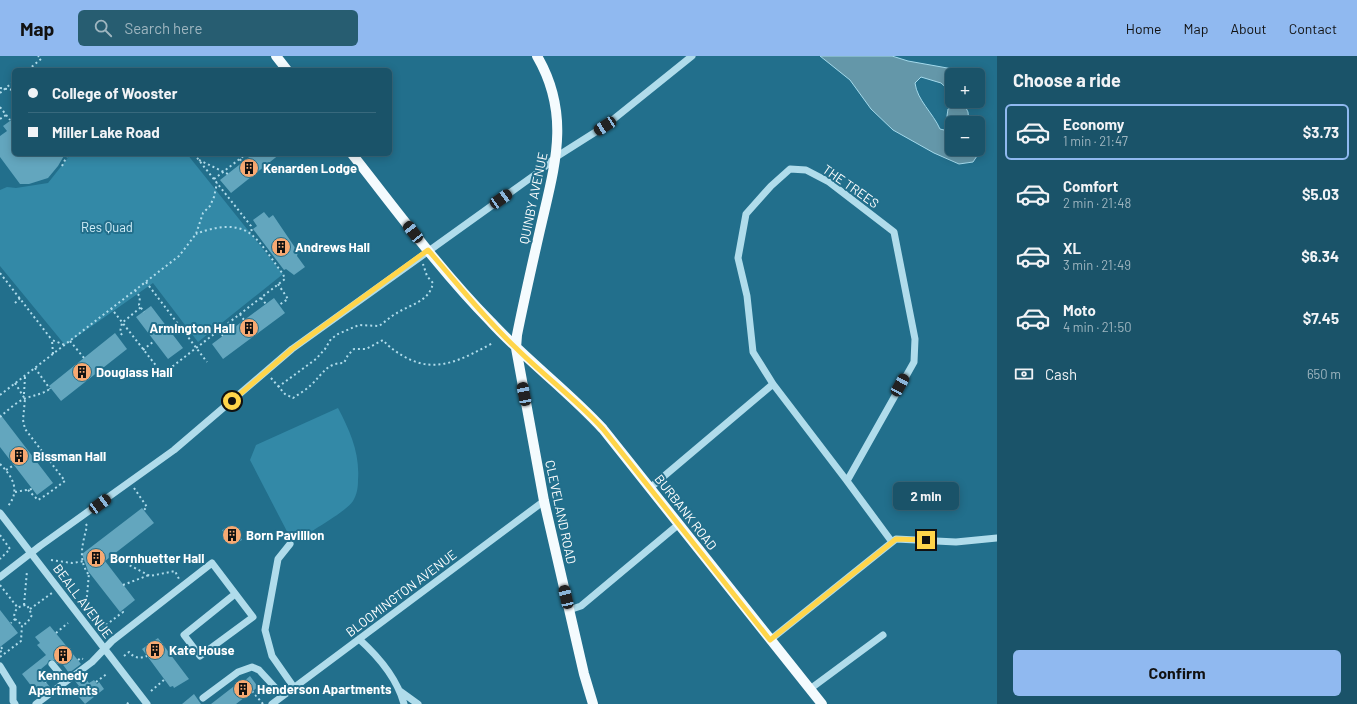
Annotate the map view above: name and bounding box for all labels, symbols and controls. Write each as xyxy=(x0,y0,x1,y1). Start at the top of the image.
search box xyxy=(78,10,358,46)
text: Map xyxy=(20,17,54,40)
icon: search xyxy=(92,17,114,39)
text: Search here xyxy=(124,19,202,37)
text: Home xyxy=(1126,20,1162,37)
text: Map xyxy=(1184,20,1208,37)
text: About xyxy=(1230,20,1267,37)
text: Contact xyxy=(1289,20,1337,37)
map controls xyxy=(945,68,985,156)
button: + xyxy=(945,68,985,108)
text: Choose a ride xyxy=(1013,69,1121,91)
text: College of Wooster xyxy=(52,84,177,102)
car xyxy=(592,114,618,138)
icon: car xyxy=(1015,114,1051,150)
text: Economy xyxy=(1063,115,1124,133)
button: − xyxy=(945,116,985,156)
text: Miller Lake Road xyxy=(52,123,160,141)
text: $3.73 xyxy=(1303,123,1339,141)
text: 1 min · 21:47 xyxy=(1063,133,1128,149)
street label: QUINBY AVENUE xyxy=(515,150,551,245)
building icon: Kenarden Lodge xyxy=(238,157,260,179)
place label: Kenarden Lodge xyxy=(263,160,357,176)
street label: THE TREES xyxy=(820,161,882,211)
icon: car xyxy=(1015,176,1051,212)
text: Comfort xyxy=(1063,177,1118,195)
text: $5.03 xyxy=(1302,185,1339,203)
car xyxy=(488,187,514,211)
text: 2 min · 21:48 xyxy=(1063,195,1131,211)
park label: Res Quad xyxy=(81,219,133,235)
car xyxy=(401,219,425,245)
building icon: Andrews Hall xyxy=(270,236,292,258)
icon: car xyxy=(1015,238,1051,274)
place label: Andrews Hall xyxy=(295,239,370,255)
text: XL xyxy=(1063,239,1081,257)
text: $6.34 xyxy=(1301,247,1339,265)
text: 3 min · 21:49 xyxy=(1063,257,1131,273)
icon: car xyxy=(1015,300,1051,336)
text: Moto xyxy=(1063,301,1096,319)
text: $7.45 xyxy=(1303,309,1339,327)
building icon: Armington Hall xyxy=(238,317,260,339)
text: 4 min · 21:50 xyxy=(1063,319,1132,335)
place label: Armington Hall xyxy=(150,320,235,336)
building icon: Douglass Hall xyxy=(71,361,93,383)
icon: cash xyxy=(1013,363,1035,385)
place label: Douglass Hall xyxy=(96,364,173,380)
text: Cash xyxy=(1045,365,1077,383)
text: 650 m xyxy=(1307,366,1341,382)
car xyxy=(889,372,911,398)
car xyxy=(516,381,532,407)
route start xyxy=(223,392,241,410)
building icon: Bissman Hall xyxy=(8,445,30,467)
place label: Bissman Hall xyxy=(33,448,106,464)
street label: CLEVELAND ROAD xyxy=(542,459,580,565)
street label: BURBANK ROAD xyxy=(652,471,720,553)
callout: 2 min xyxy=(893,482,959,510)
text: 2 min xyxy=(910,488,942,504)
car xyxy=(87,492,113,516)
building icon: Born Pavillion xyxy=(221,524,243,546)
place label: Born Pavillion xyxy=(246,527,324,543)
route end xyxy=(917,531,935,549)
street label: BLOOMINGTON AVENUE xyxy=(342,546,460,640)
building icon: Bornhuetter Hall xyxy=(85,547,107,569)
place label: Bornhuetter Hall xyxy=(110,550,204,566)
street label: BEALL AVENUE xyxy=(50,561,116,641)
car xyxy=(557,584,575,610)
building icon: Kate House xyxy=(144,639,166,661)
place label: Kate House xyxy=(169,642,235,658)
building icon: Kennedy Apartments xyxy=(52,644,74,666)
button: Confirm xyxy=(1013,650,1341,696)
place label: Kennedy Apartments xyxy=(28,667,98,698)
building icon: Henderson Apartments xyxy=(232,678,254,700)
place label: Henderson Apartments xyxy=(257,681,392,697)

